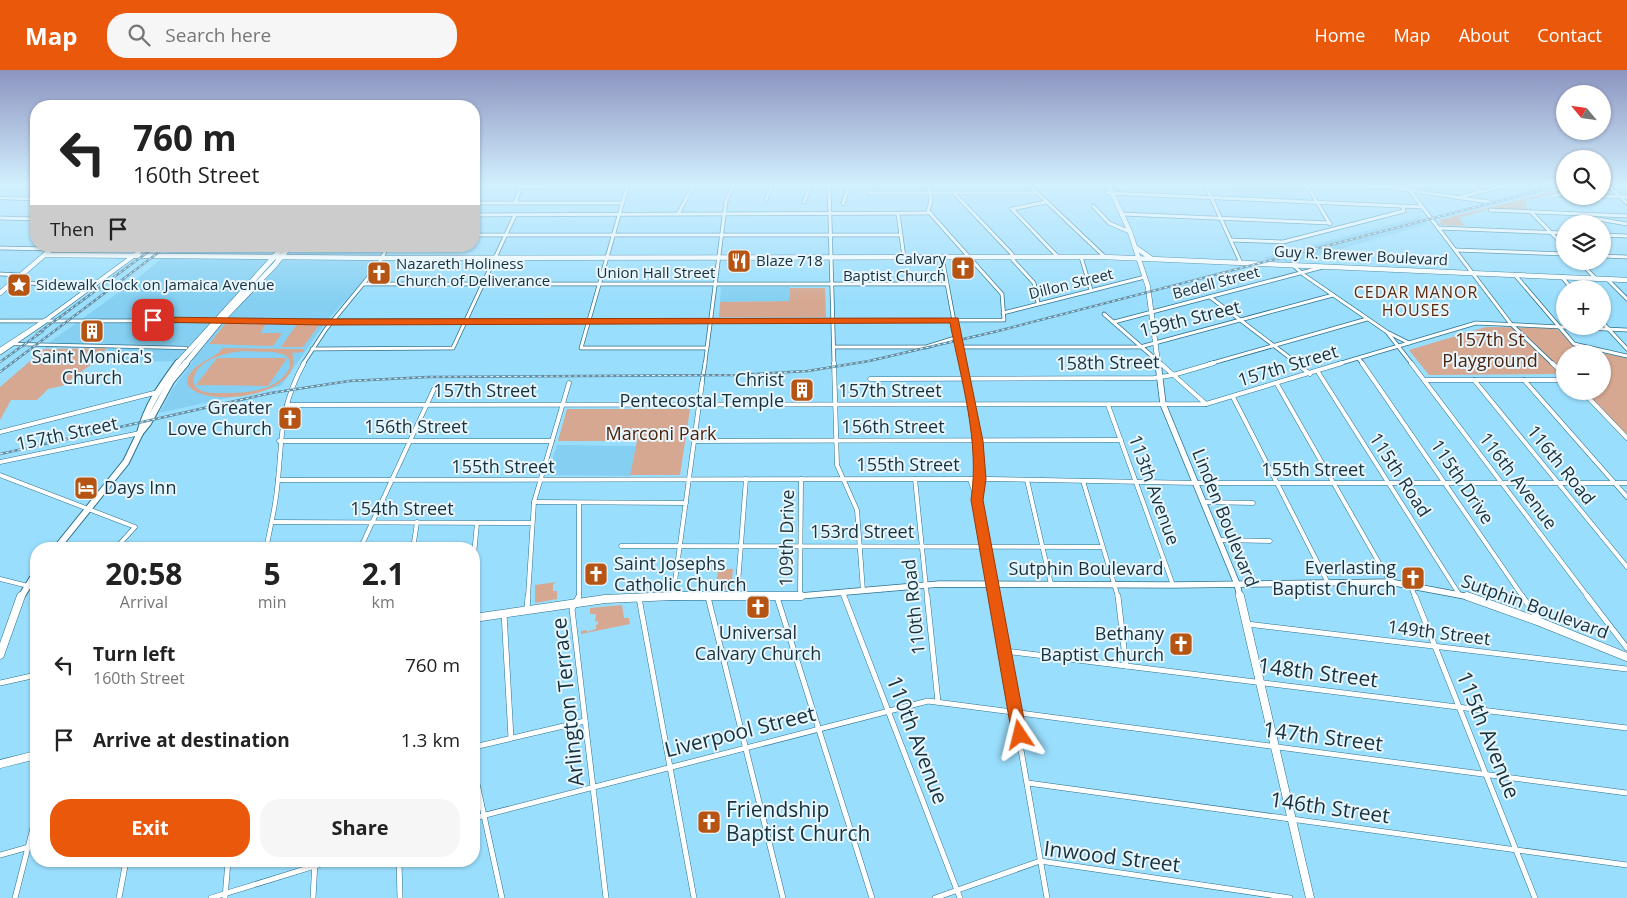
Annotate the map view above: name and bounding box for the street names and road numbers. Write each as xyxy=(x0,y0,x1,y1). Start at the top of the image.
street label: Guy R. Brewer Boulevard xyxy=(1274,240,1449,270)
street label: Bedell Street xyxy=(1170,261,1261,303)
street label: Union Hall Street xyxy=(597,262,715,282)
street label: Dillon Street xyxy=(1026,263,1115,303)
street label: 159th Street xyxy=(1137,294,1243,342)
street label: 157th Street xyxy=(1235,338,1341,392)
street label: 158th Street xyxy=(1056,349,1160,375)
street label: 157th Street xyxy=(433,378,537,402)
street label: 157th Street xyxy=(838,378,942,402)
street label: 157th Street xyxy=(14,411,120,455)
street label: 156th Street xyxy=(364,414,468,438)
street label: 156th Street xyxy=(841,414,945,438)
street label: 116th Road xyxy=(1522,420,1601,509)
street label: 116th Avenue xyxy=(1474,427,1563,534)
street label: 115th Road xyxy=(1365,428,1437,521)
street label: 113th Avenue xyxy=(1124,431,1186,548)
street label: 115th Drive xyxy=(1426,434,1500,528)
street label: Linden Boulevard xyxy=(1187,445,1265,590)
street label: 155th Street xyxy=(856,452,960,476)
street label: 155th Street xyxy=(451,454,555,478)
street label: 155th Street xyxy=(1261,457,1365,481)
street label: 109th Drive xyxy=(773,489,799,587)
street label: 154th Street xyxy=(350,496,454,520)
street label: 153rd Street xyxy=(810,519,914,543)
street label: Sutphin Boulevard xyxy=(1008,556,1164,580)
street label: 110th Road xyxy=(896,558,930,656)
street label: Sutphin Boulevard xyxy=(1458,568,1612,644)
street label: 149th Street xyxy=(1386,614,1492,650)
street label: Arlington Terrace xyxy=(544,616,590,788)
street label: 148th Street xyxy=(1257,651,1380,693)
street label: 115th Avenue xyxy=(1451,667,1527,802)
street label: 110th Avenue xyxy=(881,672,955,808)
street label: Liverpool Street xyxy=(661,699,818,763)
street label: 147th Street xyxy=(1262,715,1385,757)
street label: 146th Street xyxy=(1269,785,1392,829)
street label: Inwood Street xyxy=(1042,834,1182,878)

